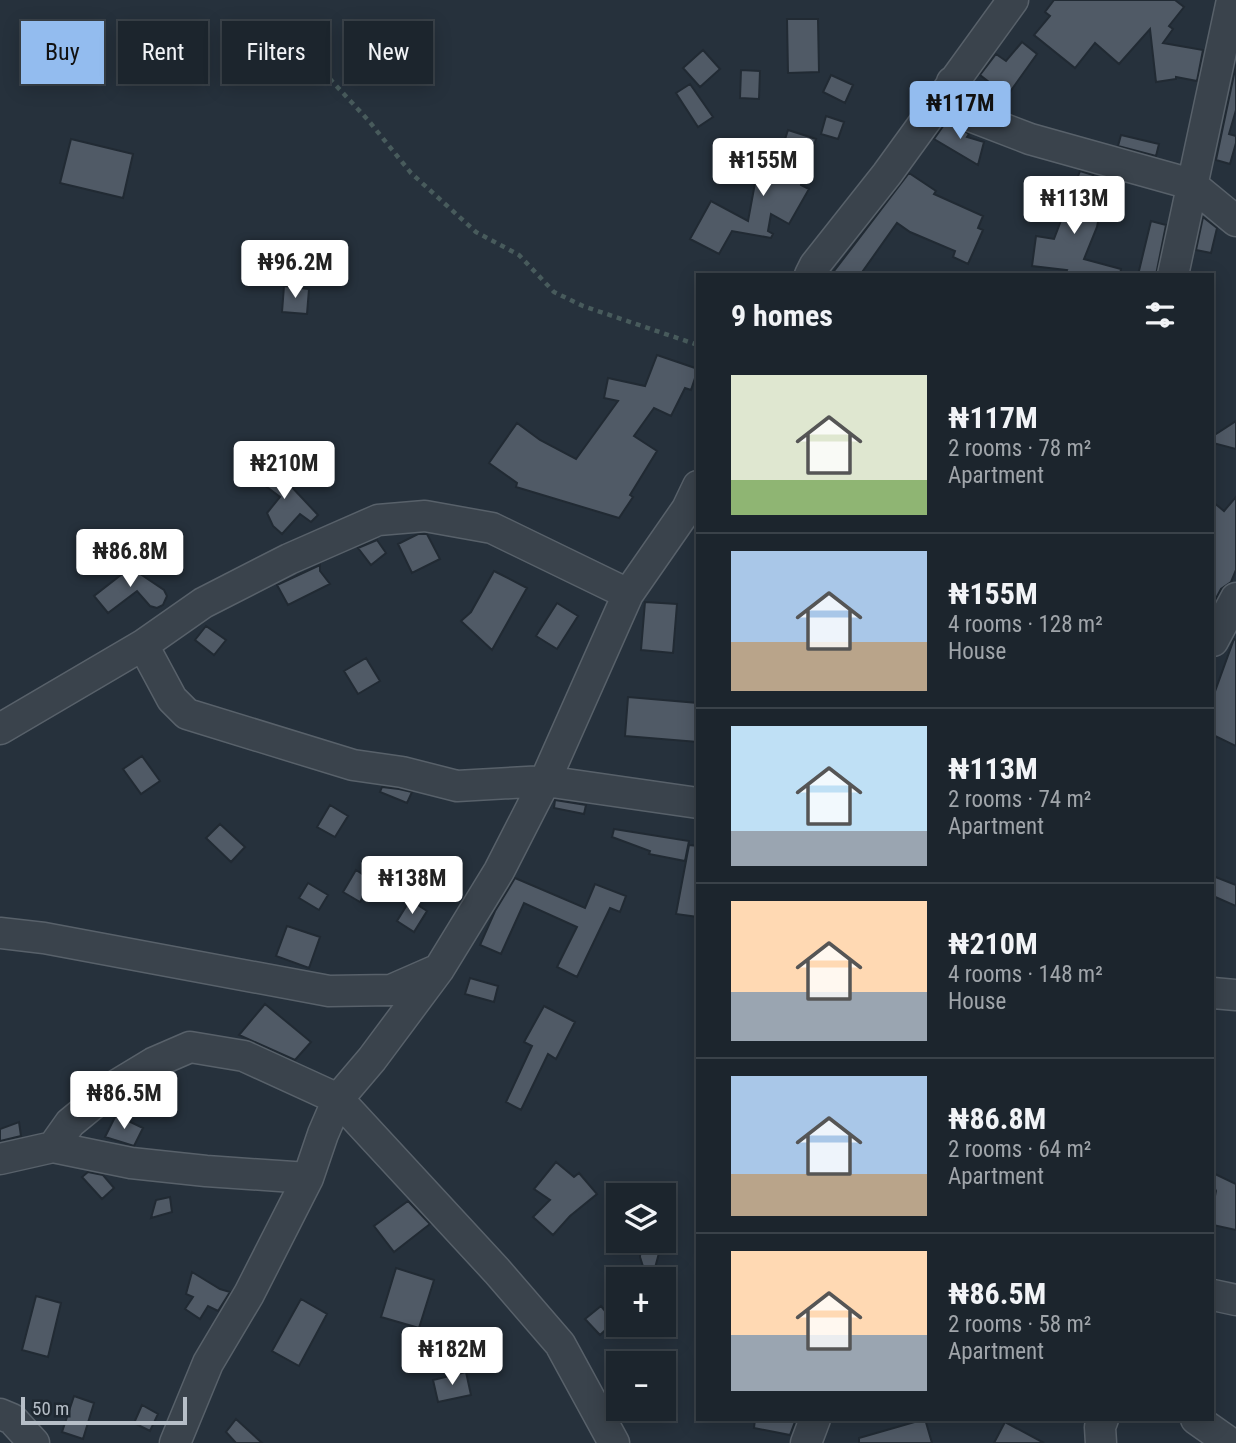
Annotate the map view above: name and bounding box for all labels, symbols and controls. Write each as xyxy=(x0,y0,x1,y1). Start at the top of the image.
chip: Buy xyxy=(21,21,104,84)
chip: Rent xyxy=(118,21,208,84)
chip: Filters xyxy=(222,21,330,84)
chip: New xyxy=(344,21,433,84)
pin: ₦117M xyxy=(911,82,1009,141)
text: ₦117M xyxy=(926,90,994,117)
pin: ₦155M xyxy=(714,138,812,198)
text: ₦155M xyxy=(729,147,797,174)
pin: ₦113M xyxy=(1025,176,1123,236)
text: ₦113M xyxy=(1040,185,1108,212)
pin: ₦96.2M xyxy=(238,240,352,300)
text: ₦96.2M xyxy=(257,249,333,276)
icon: filters xyxy=(1141,296,1179,334)
text: 9 homes xyxy=(731,298,833,333)
text: ₦117M xyxy=(948,400,1038,435)
icon: home xyxy=(787,403,871,487)
text: 2 rooms · 78 m² xyxy=(948,435,1091,462)
pin: ₦210M xyxy=(235,442,333,501)
text: ₦210M xyxy=(250,450,318,477)
text: Apartment xyxy=(948,462,1044,489)
pin: ₦86.8M xyxy=(73,530,187,589)
text: ₦86.8M xyxy=(92,538,168,565)
text: ₦155M xyxy=(948,576,1038,611)
icon: home xyxy=(787,579,871,663)
text: 4 rooms · 128 m² xyxy=(948,611,1103,638)
text: House xyxy=(948,638,1006,665)
text: ₦113M xyxy=(948,751,1038,786)
icon: home xyxy=(787,754,871,838)
text: 2 rooms · 74 m² xyxy=(948,786,1091,813)
text: Apartment xyxy=(948,813,1044,840)
pin: ₦138M xyxy=(363,856,461,916)
text: ₦138M xyxy=(378,865,446,892)
text: ₦210M xyxy=(948,926,1038,961)
icon: home xyxy=(787,929,871,1013)
text: 4 rooms · 148 m² xyxy=(948,961,1103,988)
text: House xyxy=(948,988,1006,1015)
pin: ₦86.5M xyxy=(67,1072,181,1131)
text: ₦86.5M xyxy=(86,1080,162,1107)
text: ₦86.8M xyxy=(948,1101,1046,1136)
icon: home xyxy=(787,1104,871,1188)
text: 2 rooms · 64 m² xyxy=(948,1136,1091,1163)
text: Apartment xyxy=(948,1163,1044,1190)
map controls xyxy=(606,1183,676,1421)
button: layers xyxy=(606,1183,676,1253)
button: + xyxy=(606,1267,676,1337)
text: ₦86.5M xyxy=(948,1276,1046,1311)
icon: home xyxy=(787,1279,871,1363)
text: 2 rooms · 58 m² xyxy=(948,1311,1091,1338)
pin: ₦182M xyxy=(403,1328,501,1387)
text: ₦182M xyxy=(418,1336,486,1363)
text: Apartment xyxy=(948,1338,1044,1365)
button: − xyxy=(606,1351,676,1421)
scale bar xyxy=(21,1394,187,1426)
text: 50 m xyxy=(32,1397,69,1420)

